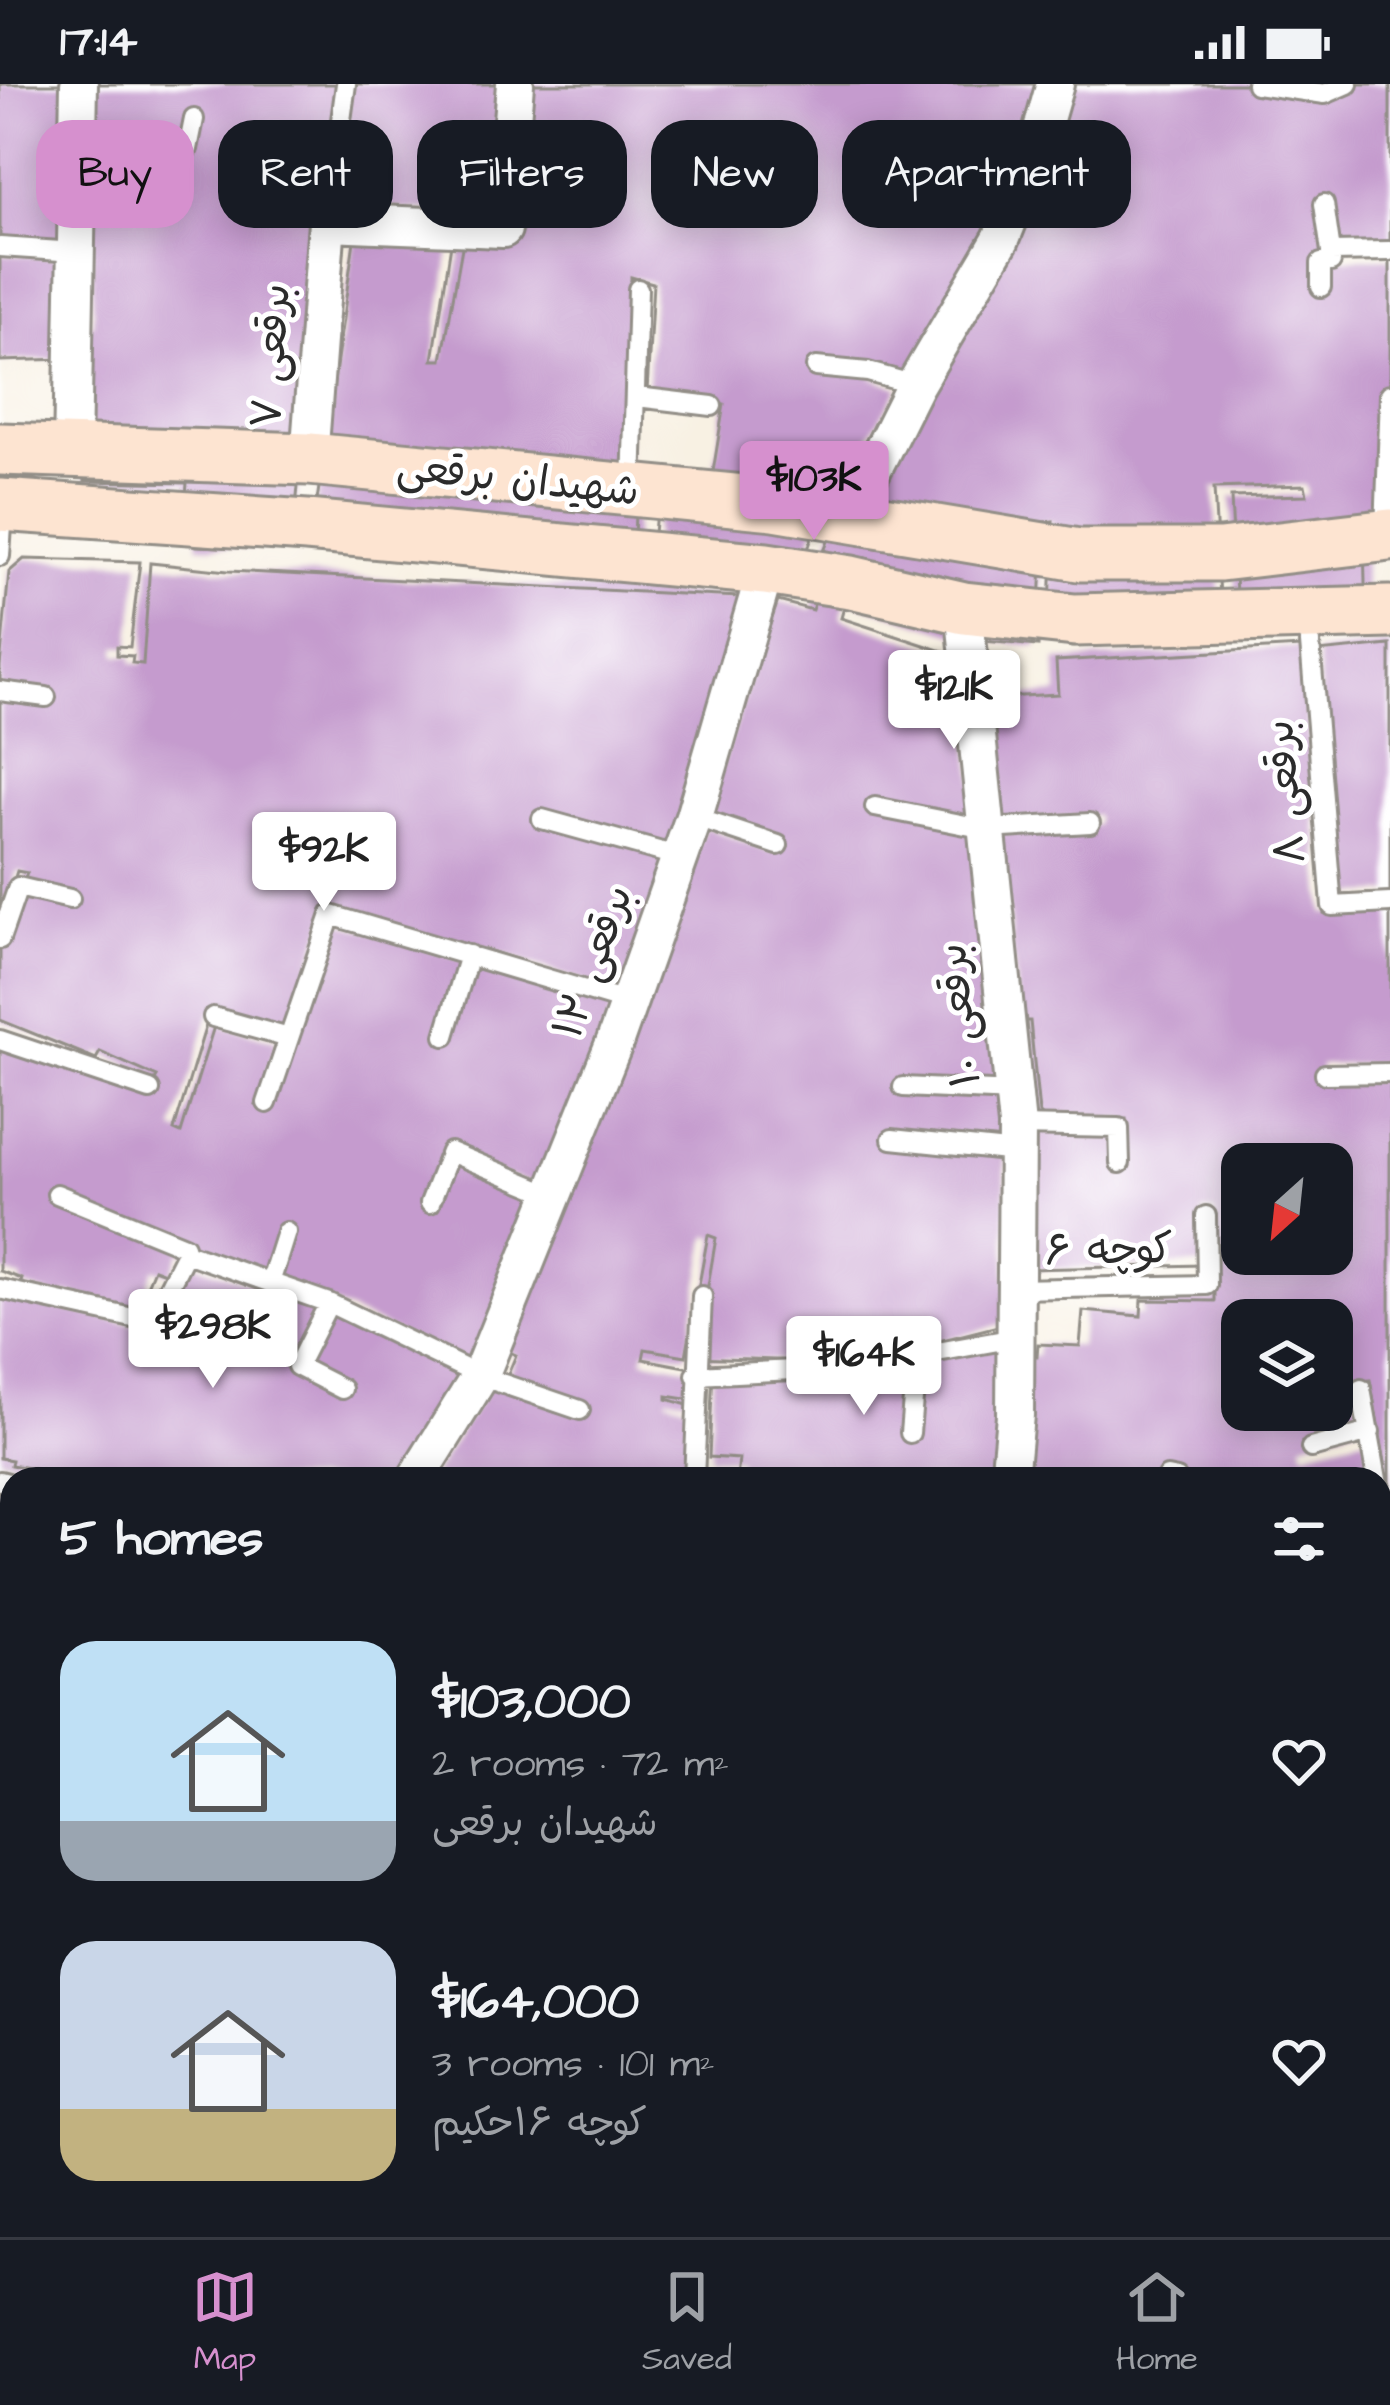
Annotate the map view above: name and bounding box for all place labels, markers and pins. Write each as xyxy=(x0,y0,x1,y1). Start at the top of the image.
pin: $103K xyxy=(730,441,898,543)
pin: $121K xyxy=(870,650,1038,752)
pin: $92K xyxy=(253,812,395,914)
pin: $298K xyxy=(129,1289,297,1391)
pin: $164K xyxy=(780,1316,948,1418)

